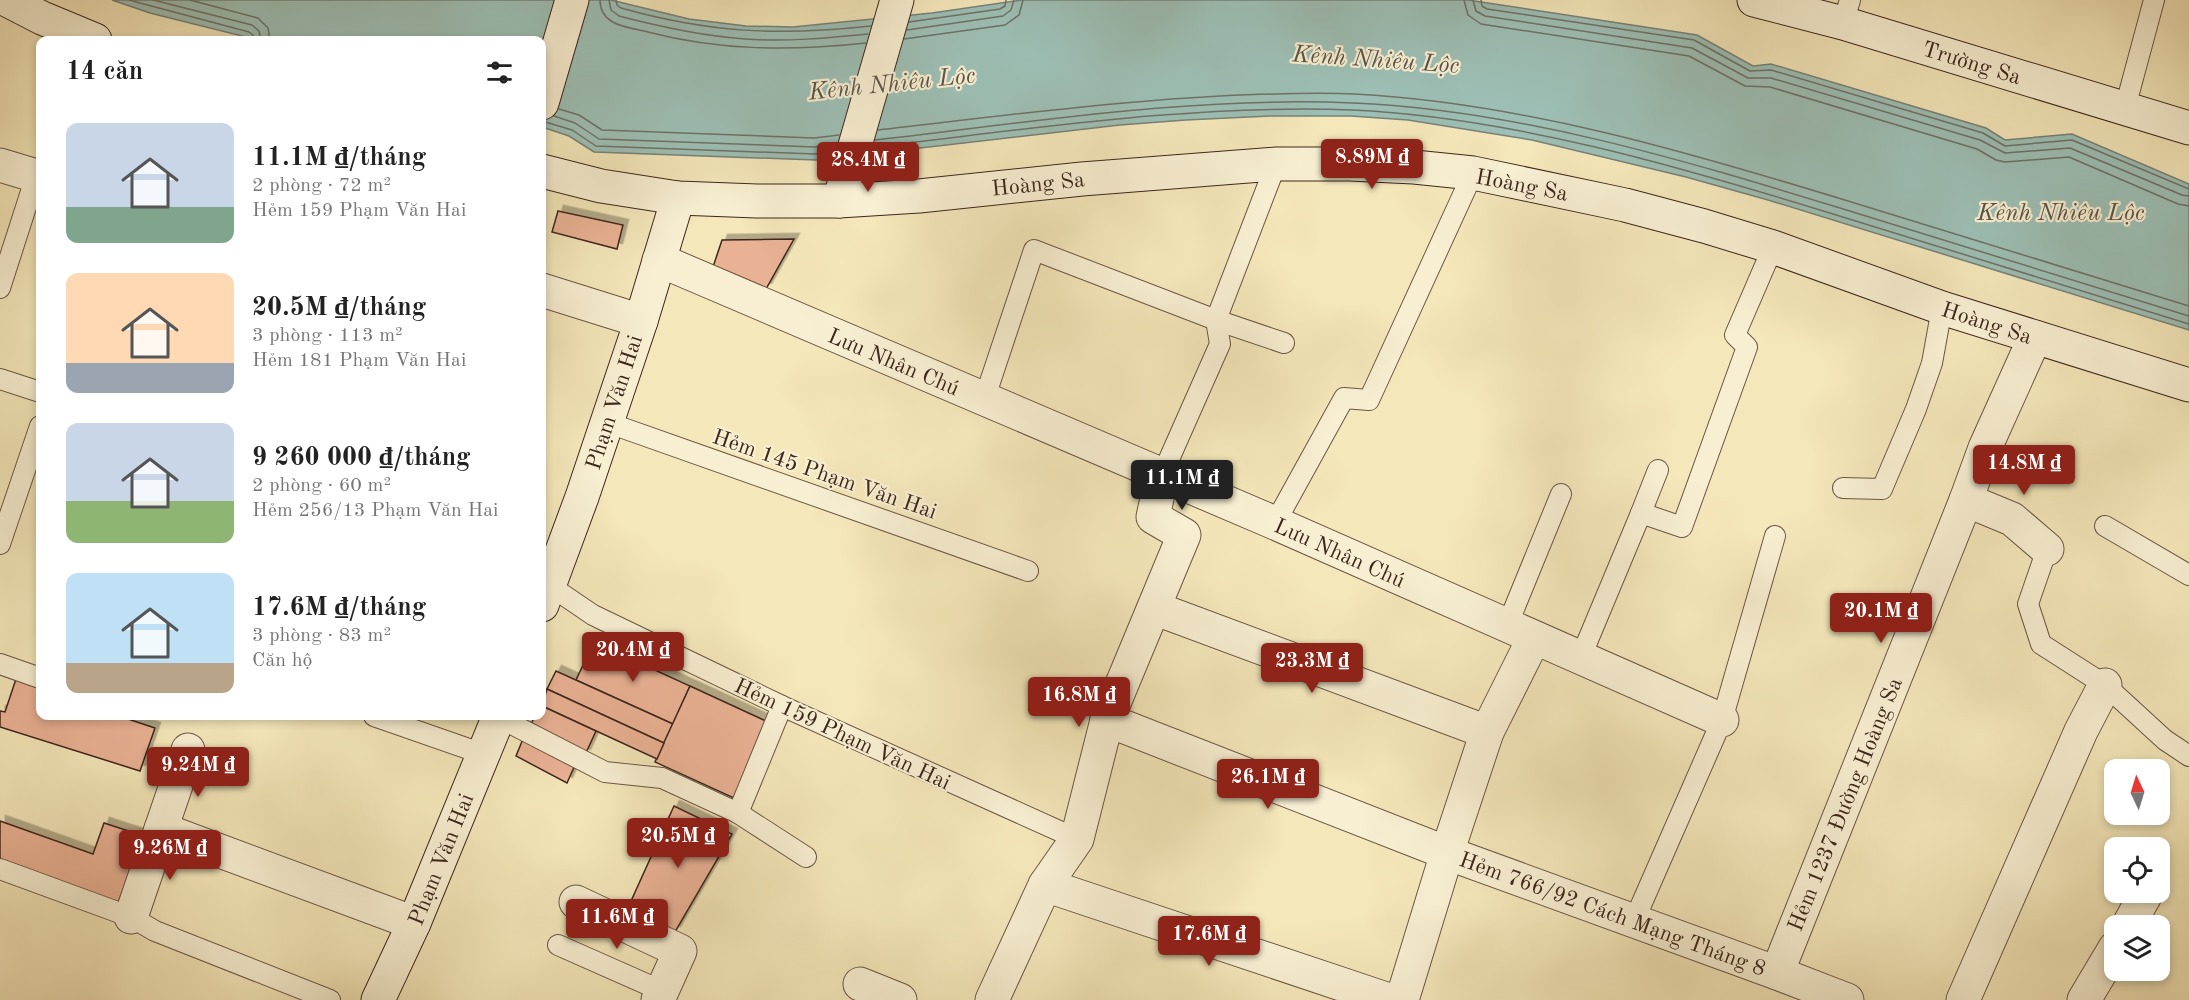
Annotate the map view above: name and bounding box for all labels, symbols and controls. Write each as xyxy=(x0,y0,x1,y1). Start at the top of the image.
street label: Trường Sa xyxy=(1920,39,2023,89)
water label: Kênh Nhiêu Lộc xyxy=(1290,43,1460,79)
icon: filters xyxy=(483,56,516,89)
text: 14 căn xyxy=(66,59,143,85)
water label: Kênh Nhiêu Lộc xyxy=(806,64,977,106)
pin: 8.89M ₫ xyxy=(1317,139,1427,190)
pin: 28.4M ₫ xyxy=(813,142,923,193)
text: 11.1M ₫/tháng xyxy=(252,145,426,171)
icon: home xyxy=(114,147,186,219)
text: 8.89M ₫ xyxy=(1335,148,1409,168)
text: 28.4M ₫ xyxy=(831,151,905,171)
street label: Hoàng Sa xyxy=(1474,166,1570,206)
street label: Hoàng Sa xyxy=(991,169,1086,201)
text: 2 phòng · 72 m² xyxy=(252,176,391,196)
text: Hẻm 159 Phạm Văn Hai xyxy=(252,201,466,221)
water label: Kênh Nhiêu Lộc xyxy=(1976,202,2145,226)
text: 20.5M ₫/tháng xyxy=(252,295,426,321)
icon: home xyxy=(114,297,186,369)
street label: Hoàng Sa xyxy=(1938,299,2034,349)
street label: Lưu Nhân Chú xyxy=(824,325,962,401)
text: 3 phòng · 113 m² xyxy=(252,326,403,346)
street label: Phạm Văn Hai xyxy=(583,332,647,473)
text: Hẻm 181 Phạm Văn Hai xyxy=(252,351,466,371)
street label: Hẻm 145 Phạm Văn Hai xyxy=(709,426,939,524)
text: 9 260 000 ₫/tháng xyxy=(252,445,471,471)
pin: 14.8M ₫ xyxy=(1969,445,2079,496)
icon: home xyxy=(114,447,186,519)
text: 14.8M ₫ xyxy=(1987,454,2061,474)
pin: 11.1M ₫ xyxy=(1127,460,1237,511)
text: 11.1M ₫ xyxy=(1145,469,1219,489)
text: 2 phòng · 60 m² xyxy=(252,476,391,496)
text: Hẻm 256/13 Phạm Văn Hai xyxy=(252,501,499,521)
street label: Lưu Nhân Chú xyxy=(1270,515,1408,593)
pin: 20.1M ₫ xyxy=(1826,593,1936,644)
text: 17.6M ₫/tháng xyxy=(252,595,426,621)
icon: home xyxy=(114,597,186,669)
text: 20.1M ₫ xyxy=(1844,602,1918,622)
text: 3 phòng · 83 m² xyxy=(252,626,391,646)
pin: 20.4M ₫ xyxy=(578,632,688,683)
text: 20.4M ₫ xyxy=(596,641,670,661)
pin: 23.3M ₫ xyxy=(1257,643,1367,694)
text: Căn hộ xyxy=(252,651,312,671)
text: 23.3M ₫ xyxy=(1275,652,1349,672)
street label: Hẻm 159 Phạm Văn Hai xyxy=(731,675,954,795)
street label: Hẻm 1237 Đường Hoàng Sa xyxy=(1785,675,1907,935)
pin: 16.8M ₫ xyxy=(1024,677,1134,728)
text: 16.8M ₫ xyxy=(1042,686,1116,706)
pin: 9.24M ₫ xyxy=(143,747,253,798)
text: 9.24M ₫ xyxy=(161,756,235,776)
pin: 26.1M ₫ xyxy=(1213,759,1323,810)
north arrow xyxy=(2104,759,2170,825)
map controls xyxy=(2104,759,2170,981)
text: 26.1M ₫ xyxy=(1231,768,1305,788)
street label: Phạm Văn Hai xyxy=(405,791,478,929)
pin: 20.5M ₫ xyxy=(623,818,733,869)
text: 20.5M ₫ xyxy=(641,827,715,847)
pin: 9.26M ₫ xyxy=(115,830,225,881)
button: locate xyxy=(2104,837,2170,903)
text: 9.26M ₫ xyxy=(133,839,207,859)
street label: Hẻm 766/92 Cách Mạng Tháng 8 xyxy=(1456,849,1769,981)
pin: 11.6M ₫ xyxy=(562,899,672,950)
text: 11.6M ₫ xyxy=(580,908,654,928)
button: layers xyxy=(2104,915,2170,981)
pin: 17.6M ₫ xyxy=(1154,916,1264,967)
text: 17.6M ₫ xyxy=(1172,925,1246,945)

